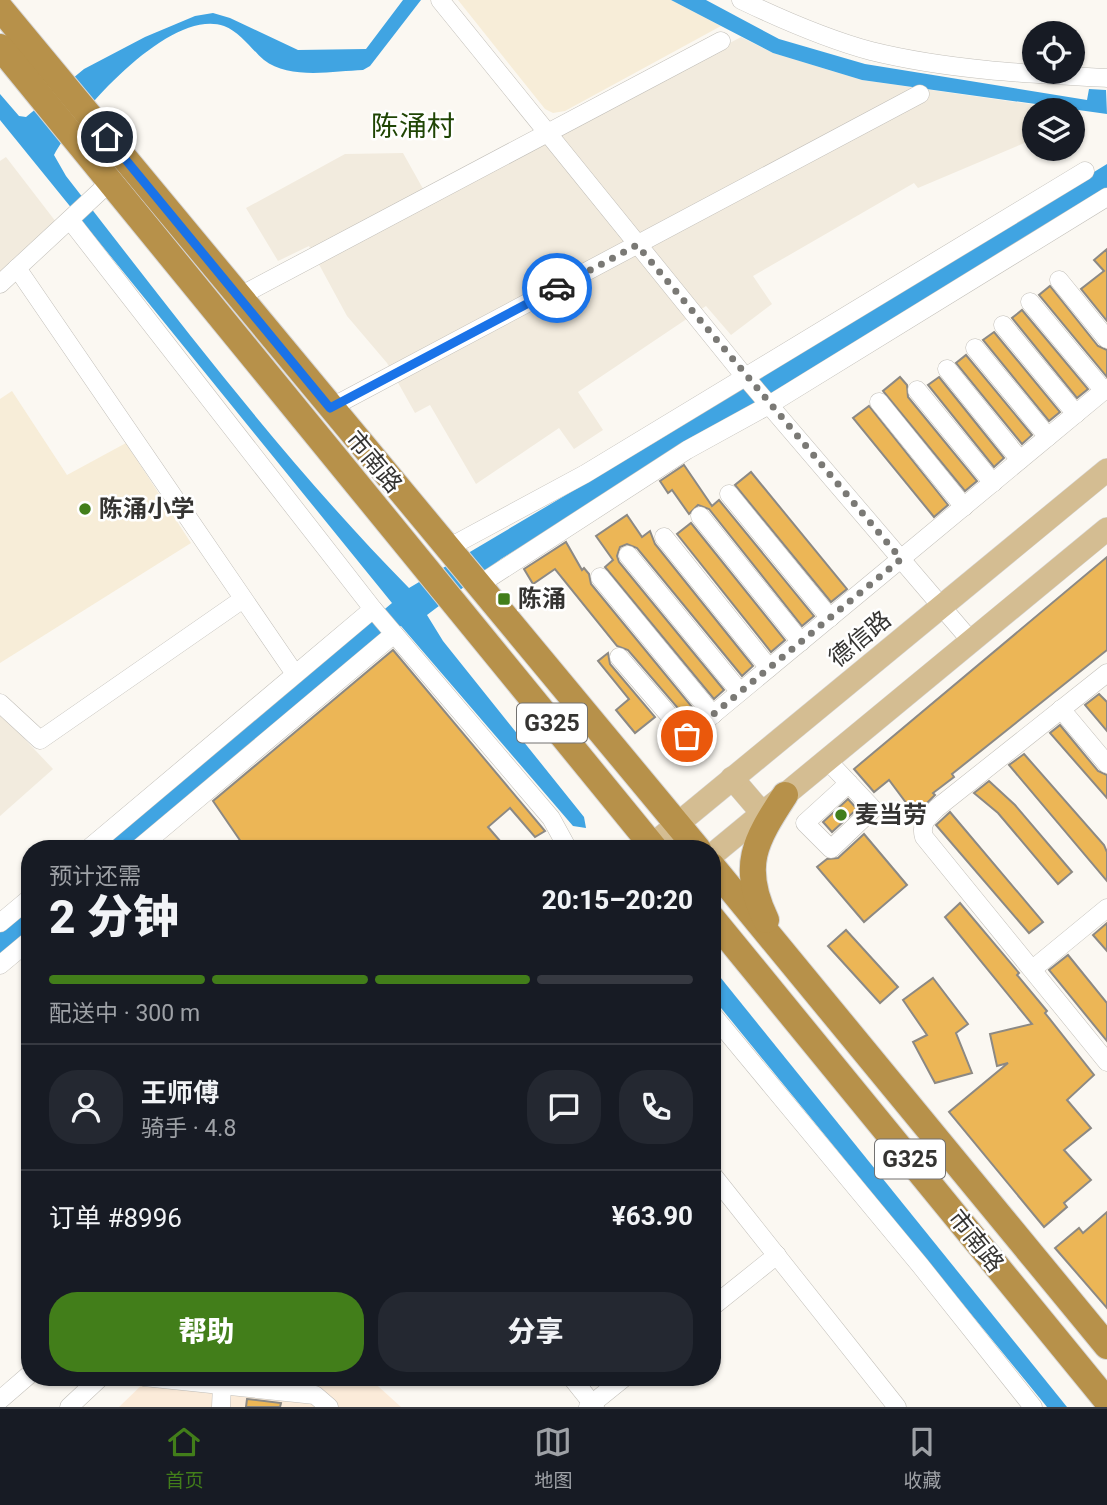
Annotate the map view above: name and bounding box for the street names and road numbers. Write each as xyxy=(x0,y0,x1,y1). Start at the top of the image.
street label: 市南路 xyxy=(340,425,408,499)
street label: 德信路 xyxy=(823,605,897,673)
road number: G325 xyxy=(517,704,587,743)
road number: G325 xyxy=(875,1140,945,1178)
street label: 市南路 xyxy=(942,1204,1010,1278)

